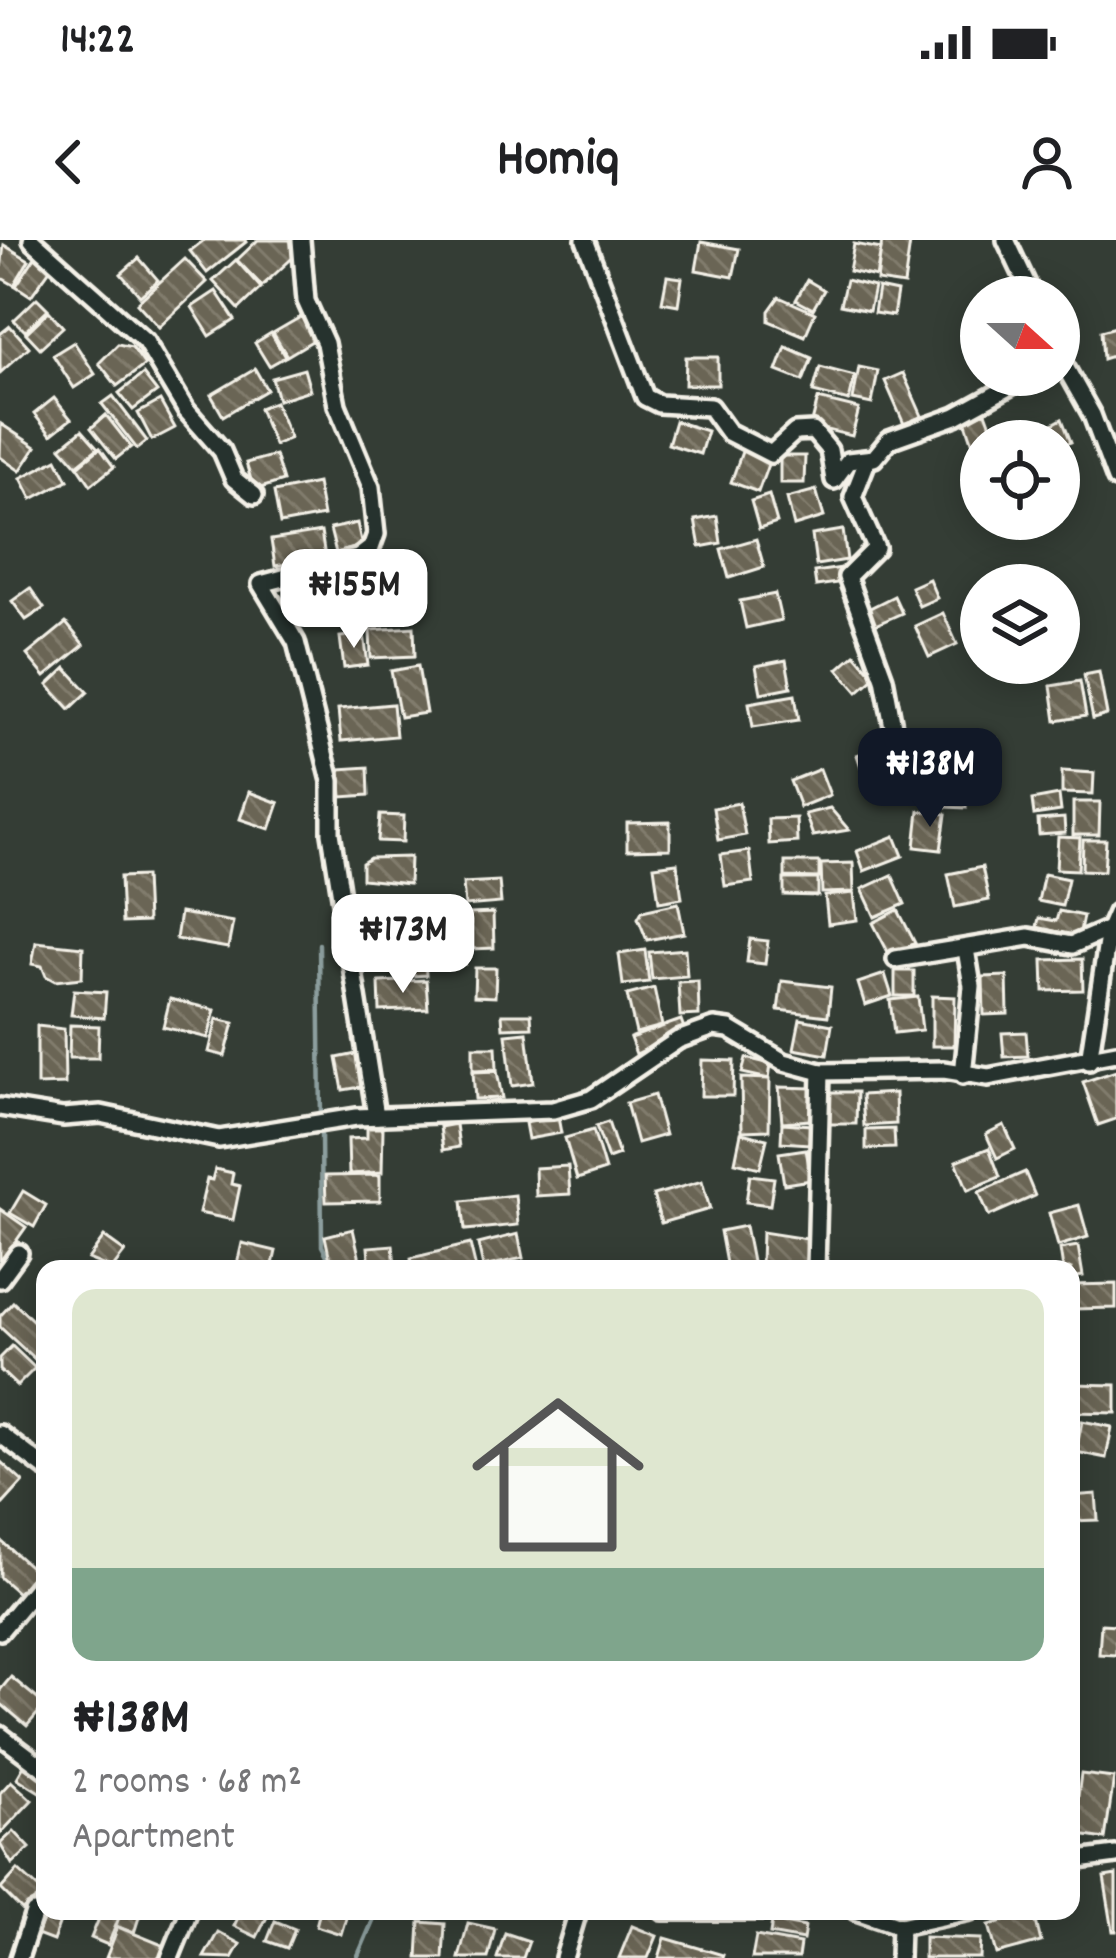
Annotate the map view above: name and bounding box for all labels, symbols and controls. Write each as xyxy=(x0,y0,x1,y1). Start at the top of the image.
text: 14:22 xyxy=(60,10,135,74)
text: Homiq xyxy=(497,124,619,201)
icon: back xyxy=(36,129,102,195)
icon: person xyxy=(1014,129,1080,195)
north arrow xyxy=(960,276,1080,396)
map controls xyxy=(960,276,1080,684)
button: locate xyxy=(960,420,1080,540)
pin: ₦155M xyxy=(270,549,438,651)
text: ₦155M xyxy=(307,560,401,615)
button: layers xyxy=(960,564,1080,684)
pin: ₦138M xyxy=(846,728,1014,830)
text: ₦138M xyxy=(885,739,975,794)
pin: ₦173M xyxy=(319,894,487,996)
text: ₦173M xyxy=(358,905,448,960)
icon: home xyxy=(450,1367,666,1583)
text: ₦138M xyxy=(72,1685,190,1757)
text: 2 rooms · 68 m² xyxy=(72,1757,302,1812)
text: Apartment xyxy=(72,1812,235,1867)

